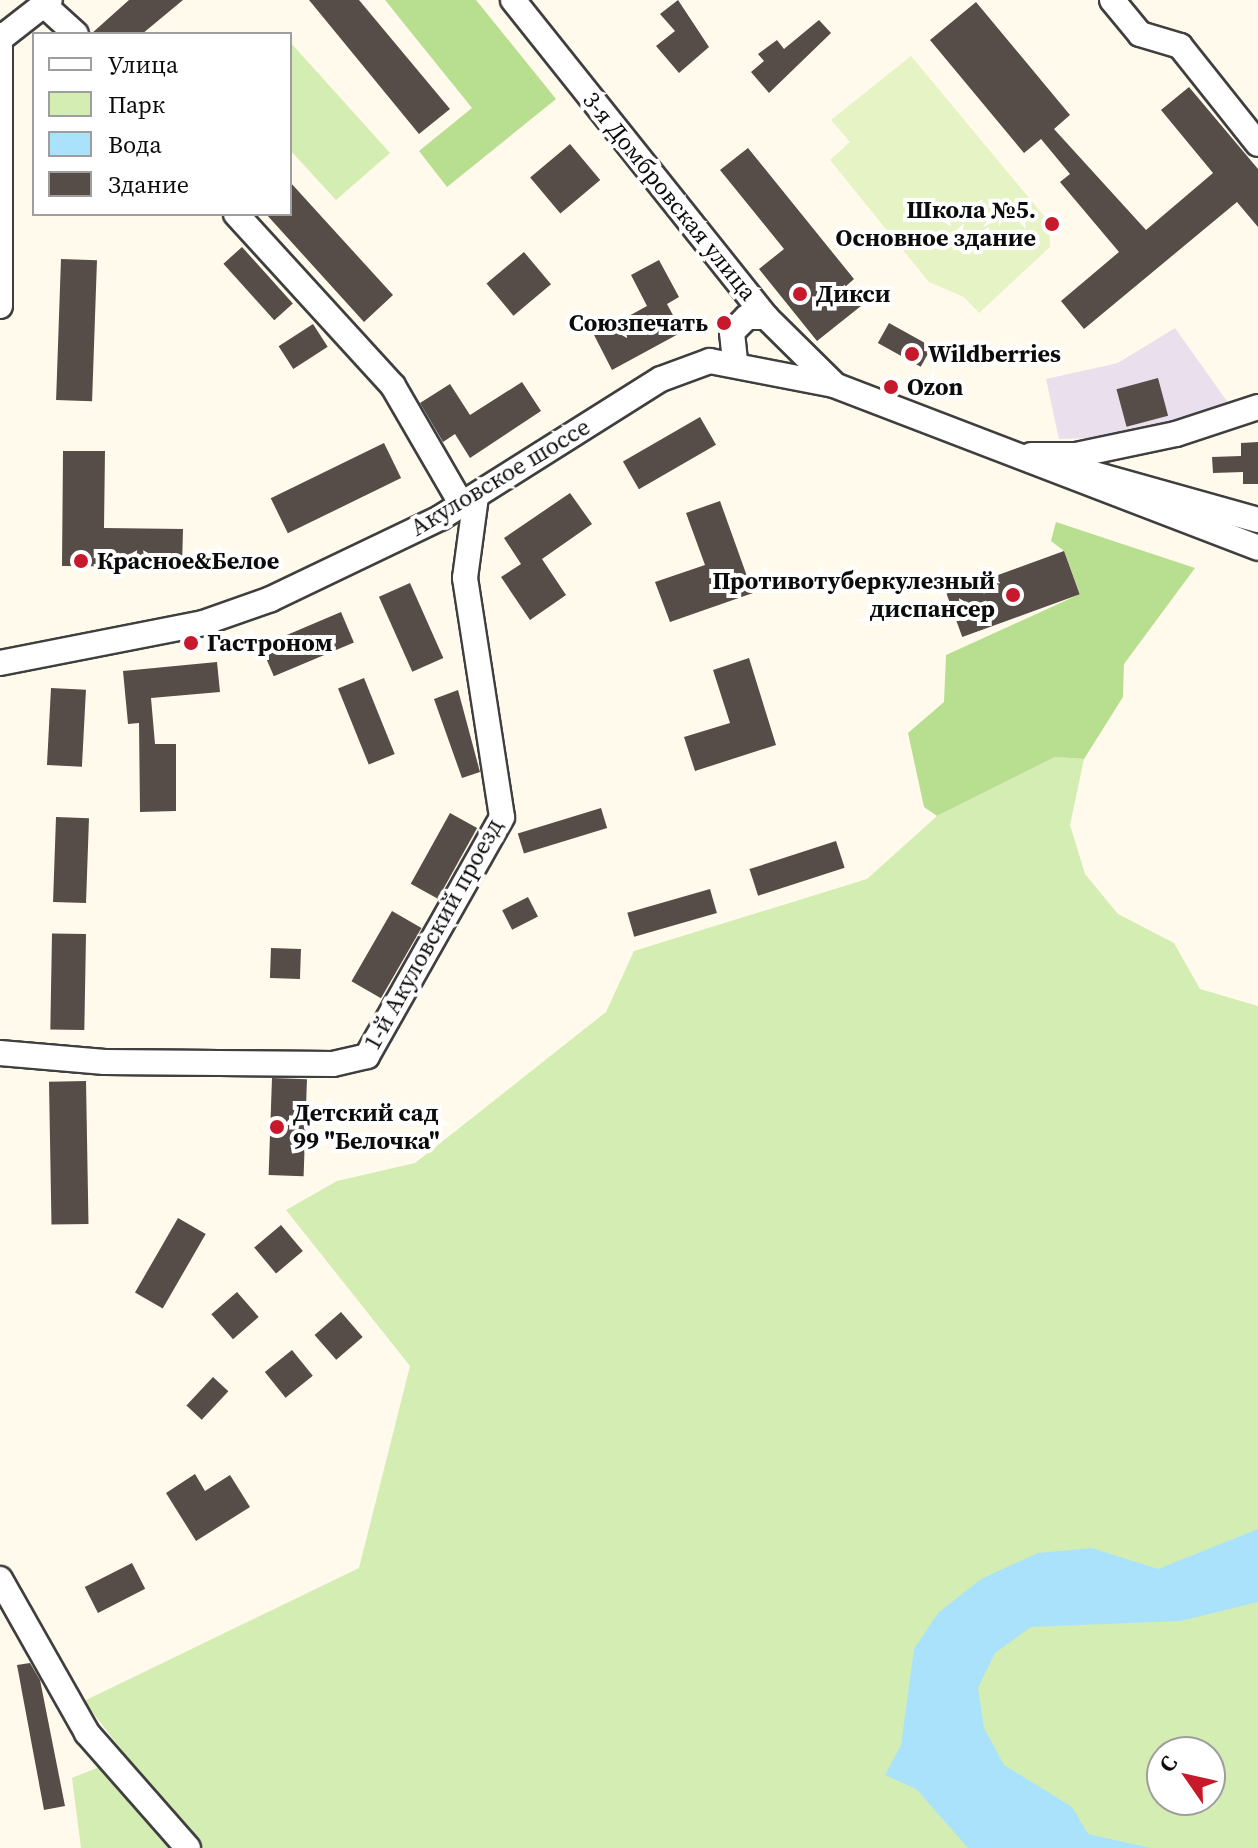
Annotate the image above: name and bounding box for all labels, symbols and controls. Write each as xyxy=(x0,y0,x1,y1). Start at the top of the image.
legend xyxy=(32,32,292,216)
text: Улица xyxy=(108,48,178,81)
street label: 3-я Домбровская улица xyxy=(577,86,763,306)
text: Парк xyxy=(108,88,165,121)
text: Вода xyxy=(108,128,162,161)
text: Здание xyxy=(108,168,189,201)
place label: Школа №5. Основное здание xyxy=(836,196,1036,252)
marker: Школа №5. Основное здание xyxy=(1043,215,1061,233)
place label: Дикси xyxy=(816,280,891,308)
marker: Дикси xyxy=(791,285,809,303)
place label: Союзпечать xyxy=(569,309,708,337)
marker: Союзпечать xyxy=(715,314,733,332)
place label: Wildberries xyxy=(928,340,1061,368)
marker: Wildberries xyxy=(903,345,921,363)
place label: Ozon xyxy=(907,373,963,401)
marker: Ozon xyxy=(882,378,900,396)
street label: Акуловское шоссе xyxy=(405,412,595,542)
place label: Красное&Белое xyxy=(97,547,279,575)
marker: Красное&Белое xyxy=(72,552,90,570)
place label: Противотуберкулезный диспансер xyxy=(712,567,995,623)
marker: Противотуберкулезный диспансер xyxy=(1002,584,1024,606)
place label: Гастроном xyxy=(207,629,333,657)
marker: Гастроном xyxy=(182,634,200,652)
street label: 1-й Акуловский проезд xyxy=(357,813,509,1055)
place label: Детский сад 99 "Белочка" xyxy=(293,1099,440,1155)
marker: Детский сад 99 "Белочка" xyxy=(268,1118,286,1136)
north arrow xyxy=(1146,1736,1226,1816)
text: С xyxy=(1151,1750,1184,1778)

